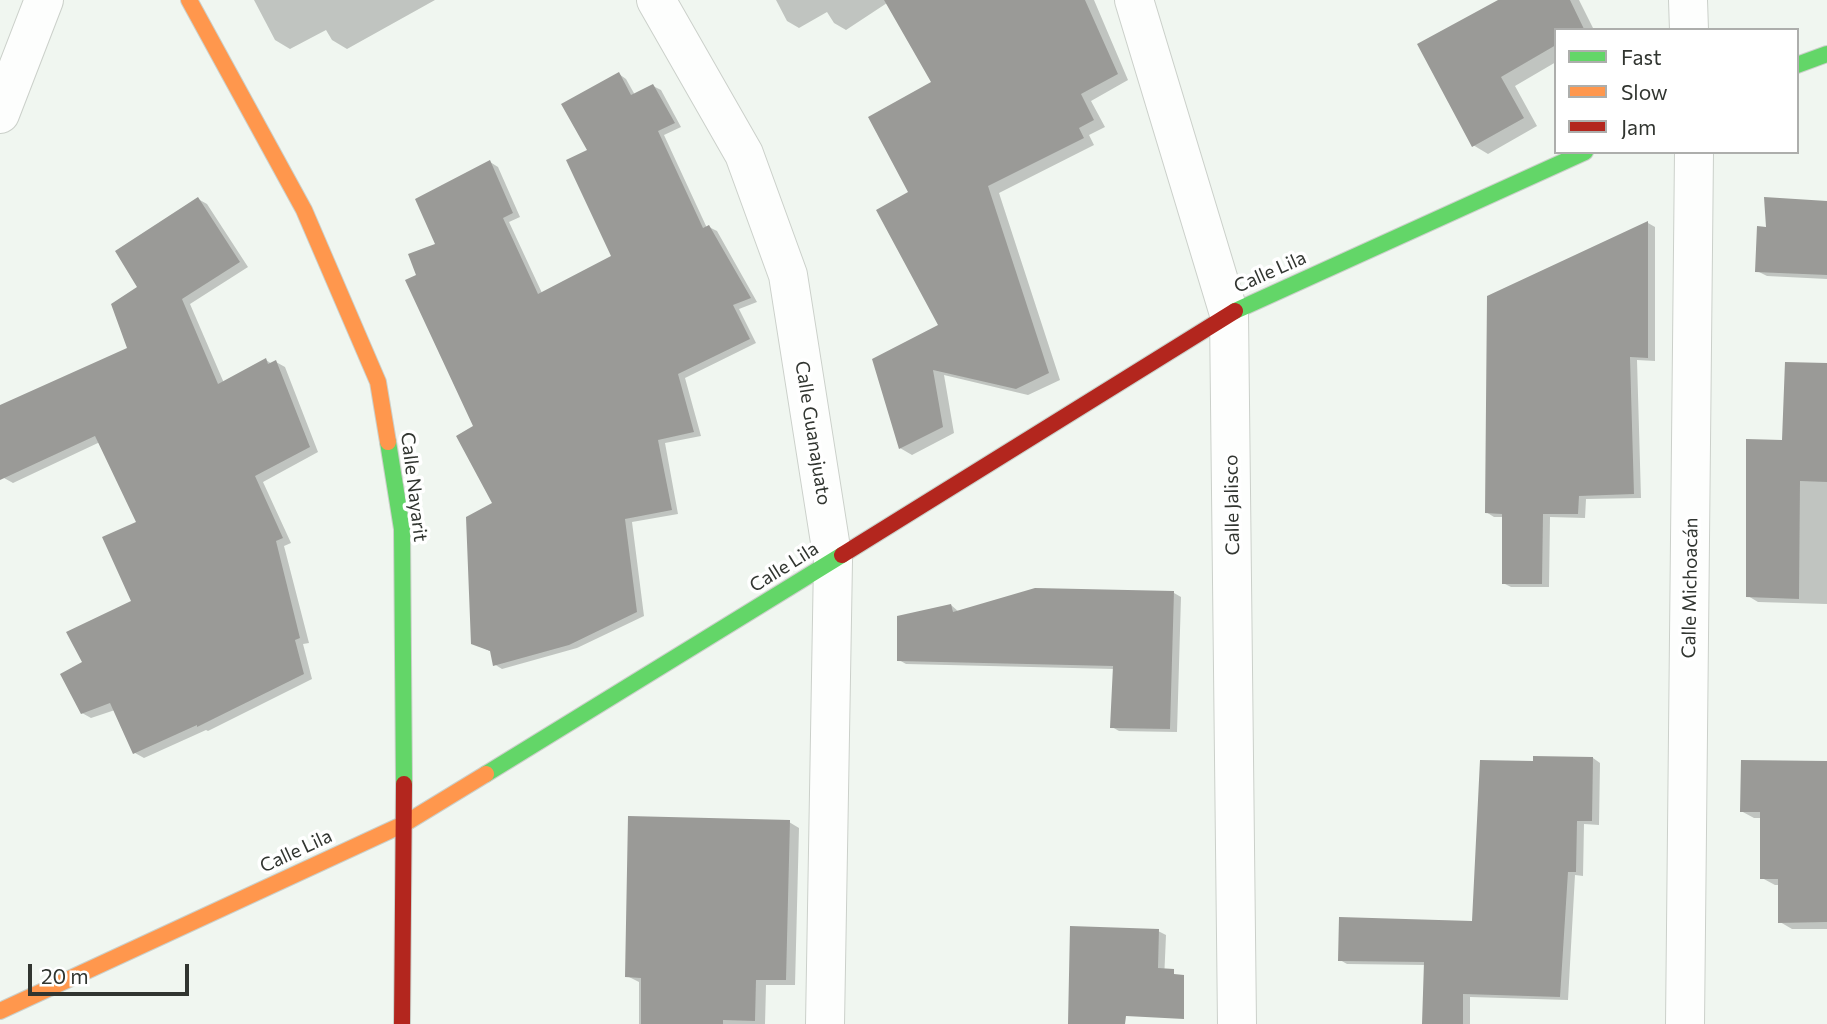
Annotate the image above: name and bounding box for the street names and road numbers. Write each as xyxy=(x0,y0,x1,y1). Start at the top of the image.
street label: Calle Lila xyxy=(1230,246,1310,298)
street label: Calle Guanajuato xyxy=(790,359,836,507)
street label: Calle Nayarit xyxy=(396,431,432,543)
street label: Calle Jalisco xyxy=(1220,454,1244,556)
street label: Calle Michoacán xyxy=(1677,517,1703,659)
street label: Calle Lila xyxy=(745,537,823,597)
street label: Calle Lila xyxy=(256,824,336,878)

